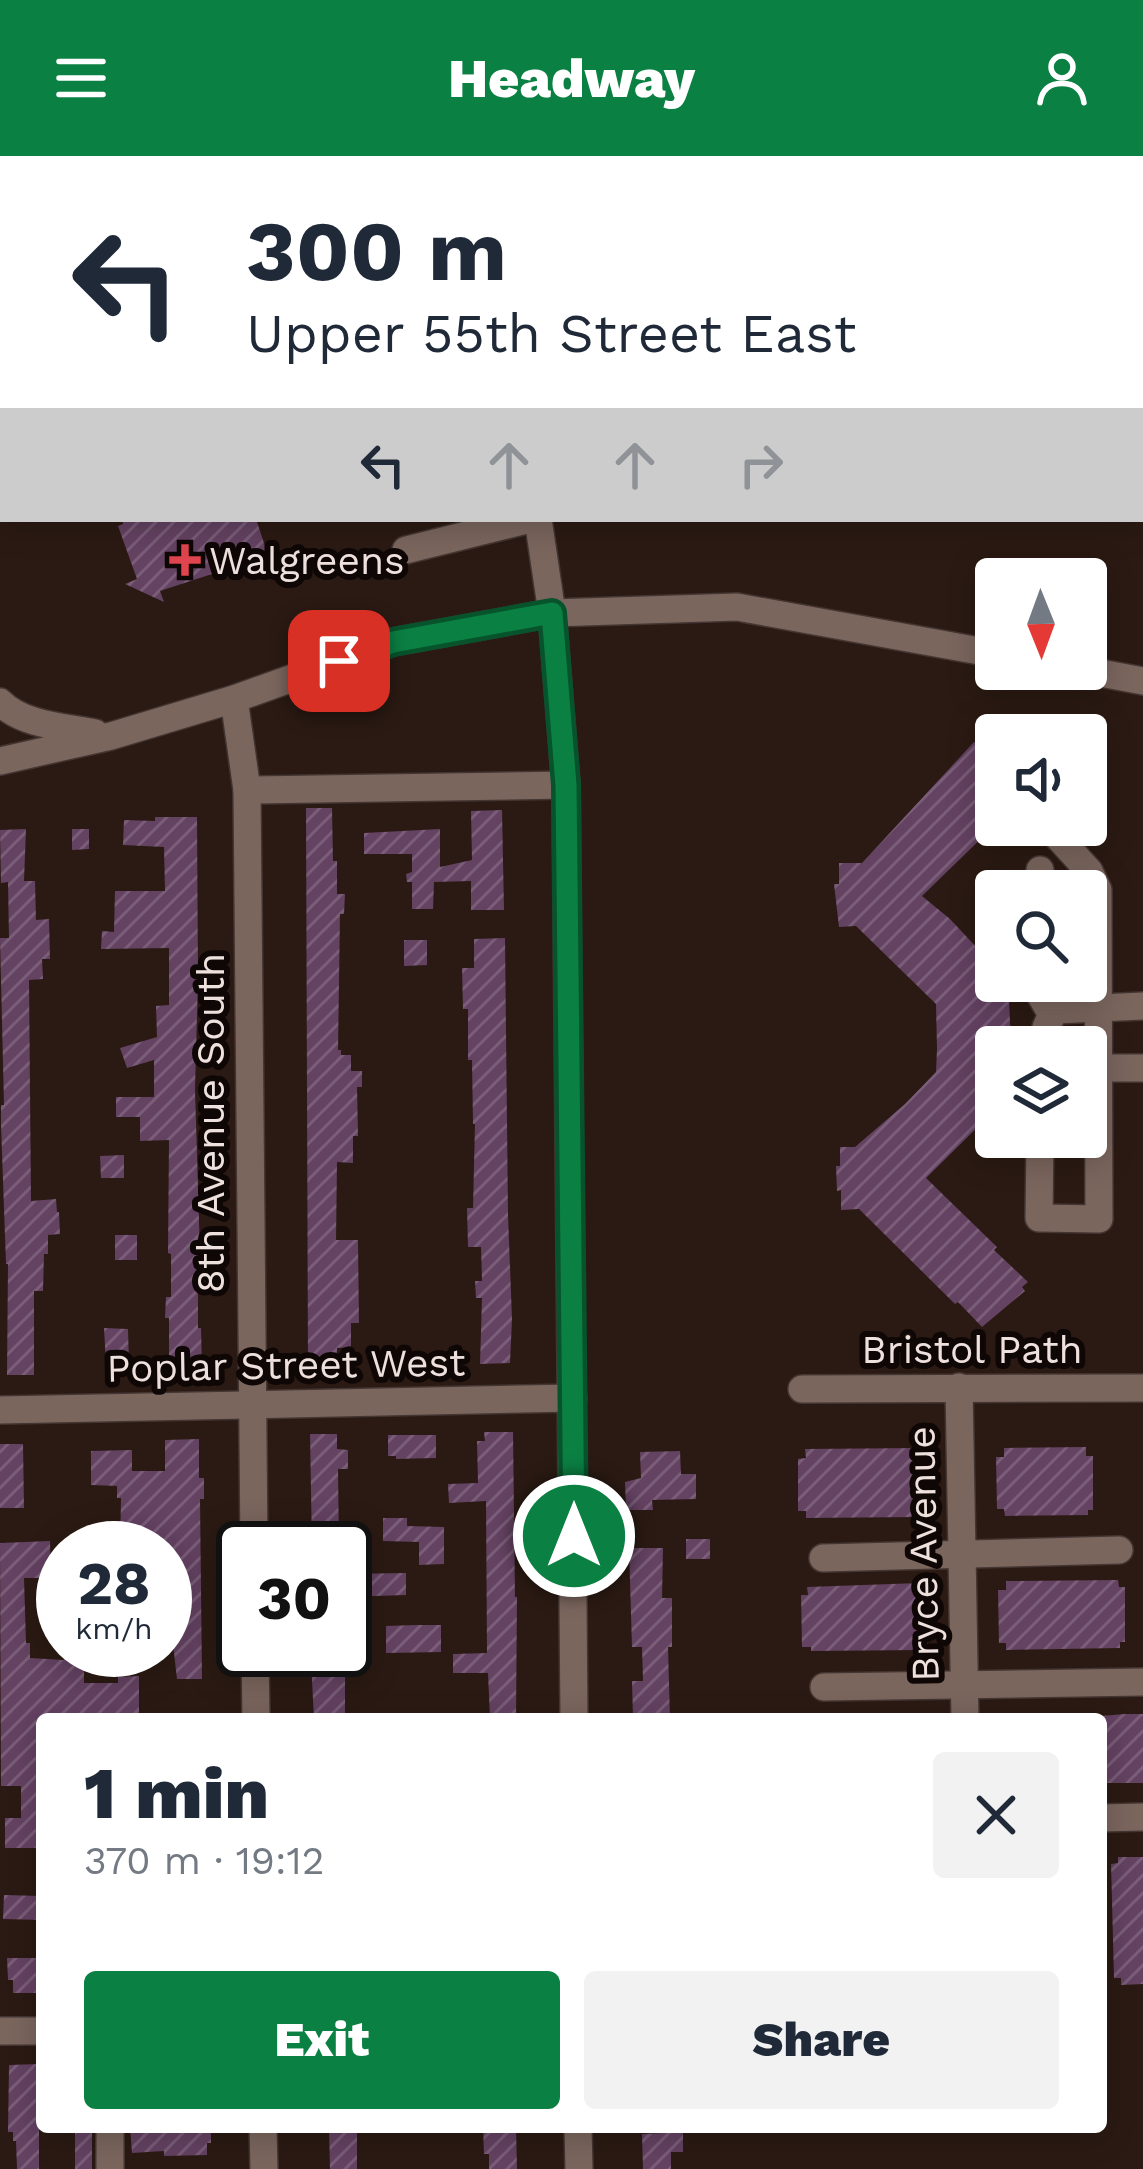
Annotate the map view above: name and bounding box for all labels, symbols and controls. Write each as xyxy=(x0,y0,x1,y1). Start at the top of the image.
icon: menu xyxy=(48,45,114,111)
icon: person xyxy=(1029,45,1095,111)
text: Headway xyxy=(448,47,695,110)
text: 300 m xyxy=(246,202,507,300)
icon: left xyxy=(48,204,204,360)
text: Upper 55th Street East xyxy=(246,302,856,365)
icon: left xyxy=(350,432,416,498)
icon: ahead xyxy=(476,432,542,498)
icon: ahead xyxy=(602,432,668,498)
icon: right xyxy=(728,432,794,498)
place label: Walgreens xyxy=(209,538,405,583)
marker: Walgreens xyxy=(172,547,198,573)
north arrow xyxy=(975,558,1107,690)
map controls xyxy=(975,558,1107,1158)
pin xyxy=(288,610,390,712)
icon: arrive xyxy=(306,628,372,694)
button: sound xyxy=(975,714,1107,846)
button: search xyxy=(975,870,1107,1002)
street label: 8th Avenue South xyxy=(188,953,233,1293)
button: layers xyxy=(975,1026,1107,1158)
street label: Bristol Path xyxy=(861,1327,1083,1372)
street label: Poplar Street West xyxy=(106,1339,466,1391)
street label: Bryce Avenue xyxy=(898,1426,948,1682)
position arrow xyxy=(511,1473,637,1599)
speed limit sign: 30 xyxy=(216,1521,372,1677)
text: 28 xyxy=(77,1548,151,1619)
text: km/h xyxy=(75,1611,153,1646)
text: 1 min xyxy=(84,1751,269,1835)
button: close xyxy=(933,1752,1059,1878)
text: 370 m · 19:12 xyxy=(84,1838,324,1883)
button: Exit xyxy=(84,1971,560,2109)
button: Share xyxy=(584,1971,1059,2109)

